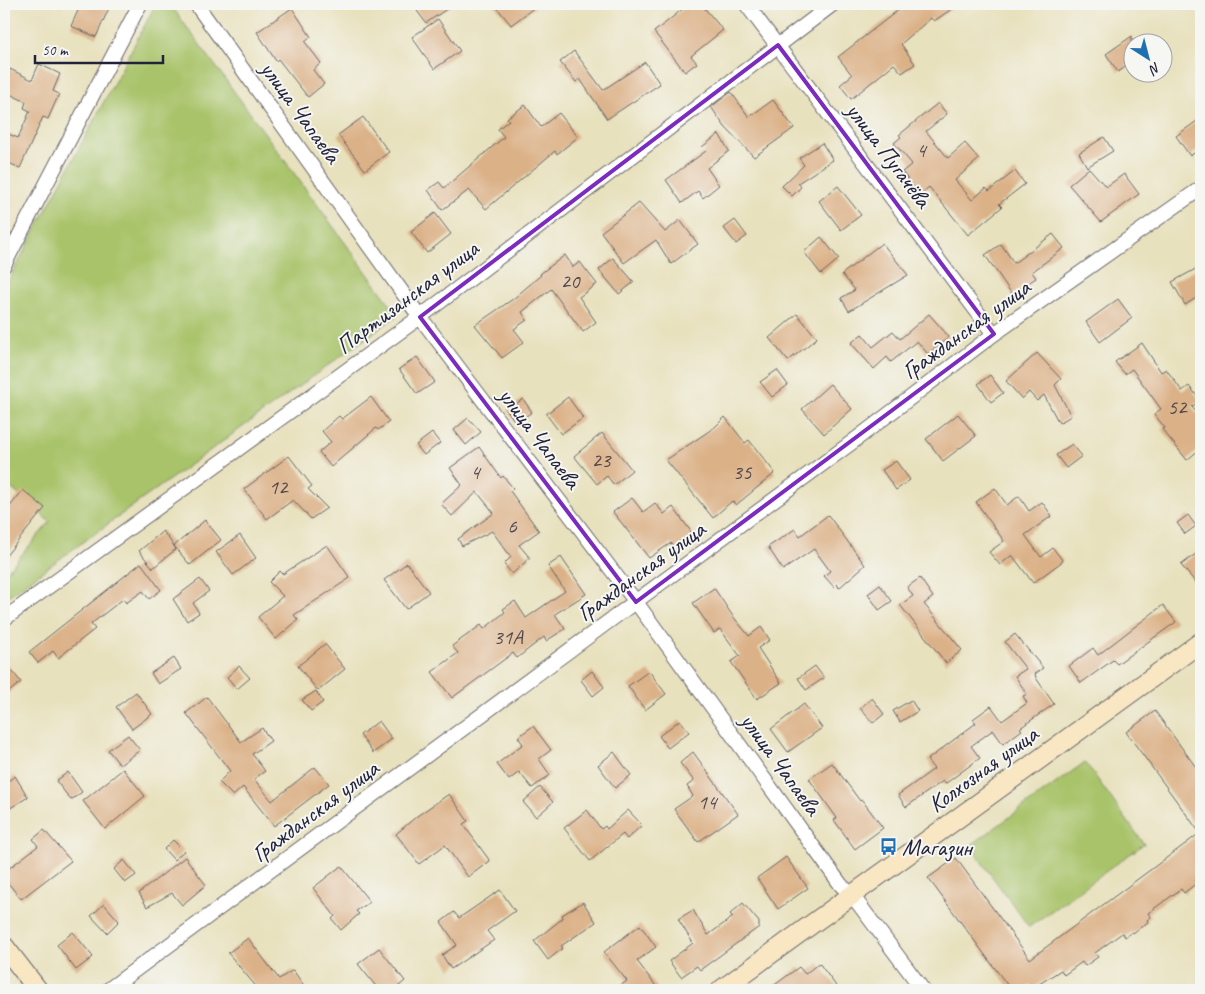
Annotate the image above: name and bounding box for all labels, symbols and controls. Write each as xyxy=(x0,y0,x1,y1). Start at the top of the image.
scale bar xyxy=(35,32,162,64)
north arrow xyxy=(1122,32,1172,82)
text: 50 m xyxy=(42,41,69,60)
street label: улица Чапаева xyxy=(253,53,349,170)
text: N xyxy=(1145,59,1164,79)
street label: улица Пугачёва xyxy=(839,95,939,215)
house number: 4 xyxy=(916,137,928,163)
street label: Партизанская улица xyxy=(330,233,485,360)
house number: 20 xyxy=(561,268,581,294)
street label: Гражданская улица xyxy=(896,271,1037,386)
street label: улица Чапаева xyxy=(491,380,589,496)
house number: 52 xyxy=(1168,394,1188,420)
house number: 23 xyxy=(592,447,612,473)
house number: 4 xyxy=(470,459,482,485)
house number: 35 xyxy=(733,459,753,485)
house number: 12 xyxy=(269,474,289,500)
house number: 6 xyxy=(507,513,517,539)
street label: Гражданская улица xyxy=(571,513,712,628)
house number: 31А xyxy=(493,624,524,650)
street label: улица Чапаева xyxy=(733,705,829,822)
street label: Колхозная улица xyxy=(922,718,1045,819)
street label: Гражданская улица xyxy=(245,752,386,869)
house number: 14 xyxy=(698,789,719,815)
place label: Магазин xyxy=(902,832,974,862)
bus stop icon: Магазин xyxy=(878,837,898,857)

